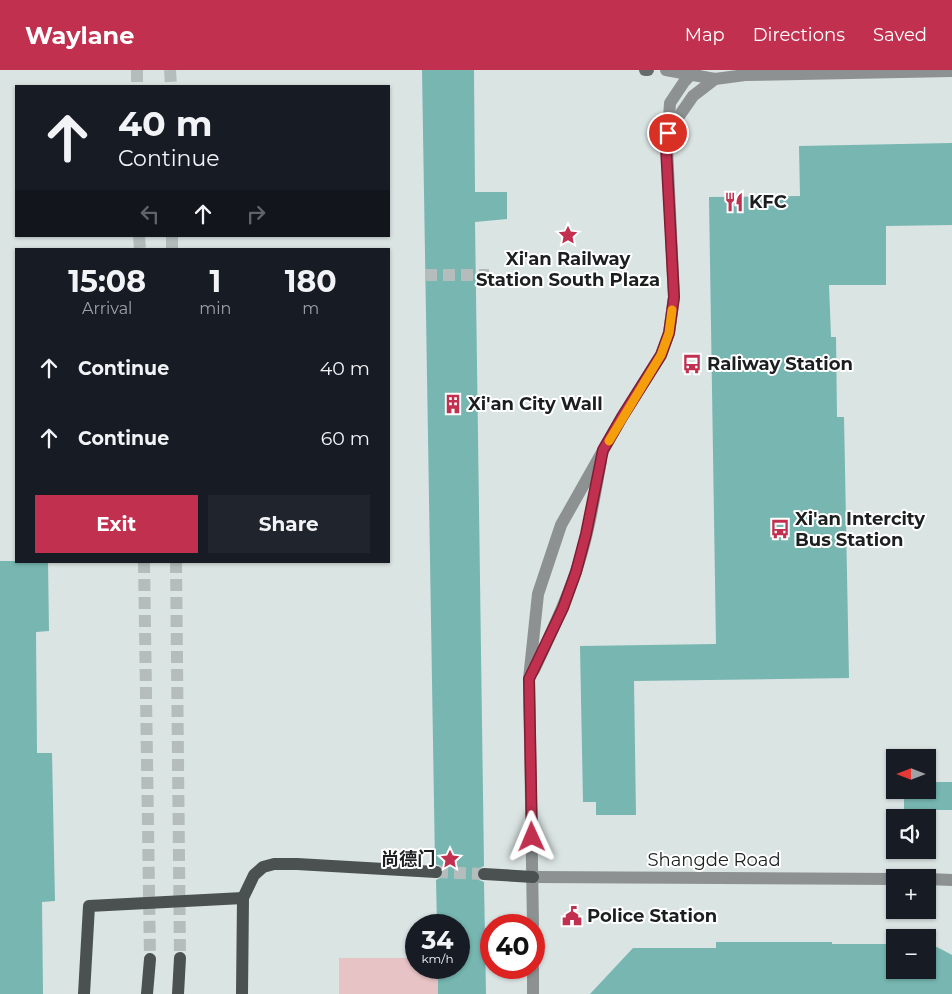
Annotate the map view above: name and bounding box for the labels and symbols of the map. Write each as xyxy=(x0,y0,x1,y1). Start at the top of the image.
pin xyxy=(647,112,689,154)
restaurant icon: KFC xyxy=(723,191,745,213)
place label: KFC xyxy=(749,191,787,213)
place icon: Xi'an Railway Station South Plaza xyxy=(557,224,579,246)
place label: Xi'an Railway Station South Plaza xyxy=(476,248,660,291)
bus stop icon: Raliway Station xyxy=(681,353,703,375)
place label: Raliway Station xyxy=(707,353,853,375)
building icon: Xi'an City Wall xyxy=(442,393,464,415)
place label: Xi'an City Wall xyxy=(468,393,603,415)
place label: Xi'an Intercity Bus Station xyxy=(795,508,925,551)
bus stop icon: Xi'an Intercity Bus Station xyxy=(769,518,791,540)
north arrow xyxy=(886,749,936,799)
position arrow xyxy=(505,810,557,862)
place label: 尚德门 xyxy=(381,848,435,870)
place icon: 尚德门 xyxy=(439,848,461,870)
street label: Shangde Road xyxy=(647,849,781,871)
public building icon: Police Station xyxy=(561,905,583,927)
place label: Police Station xyxy=(587,905,717,927)
speed limit sign: 40 xyxy=(480,914,545,979)

